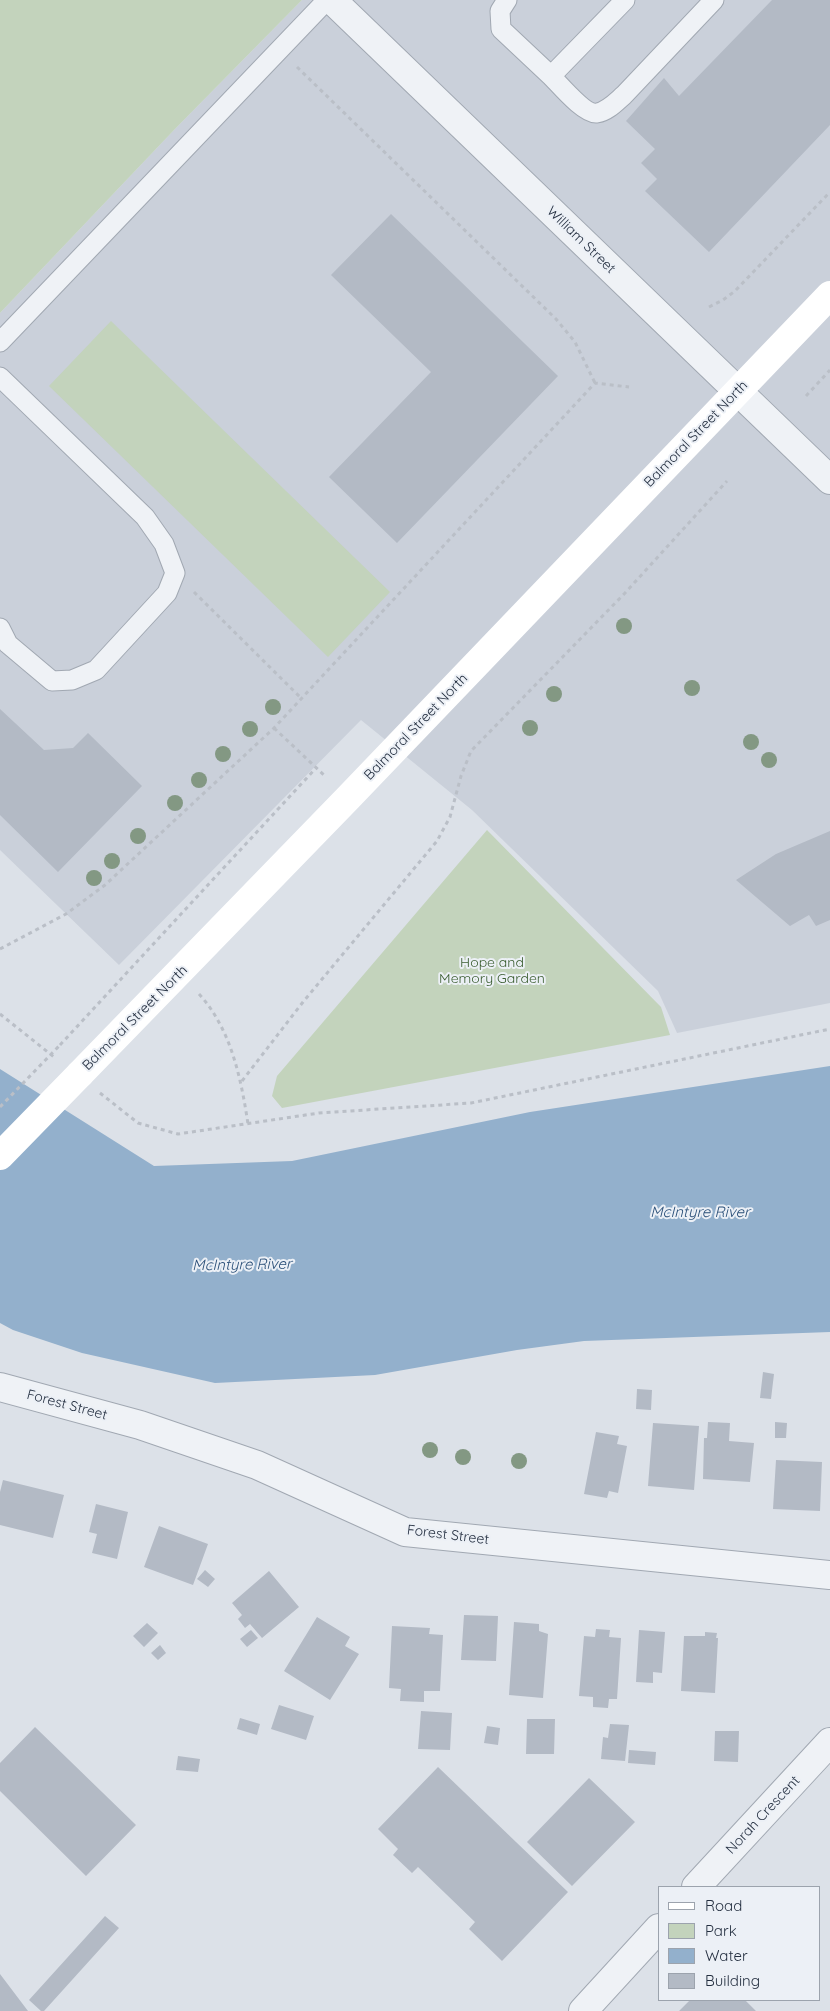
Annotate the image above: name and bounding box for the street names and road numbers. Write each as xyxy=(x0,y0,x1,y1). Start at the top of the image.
street label: William Street xyxy=(543,203,619,277)
street label: Balmoral Street North xyxy=(641,377,751,491)
street label: Balmoral Street North xyxy=(361,670,471,784)
street label: Balmoral Street North xyxy=(79,962,191,1074)
street label: Forest Street xyxy=(25,1386,109,1424)
street label: Forest Street xyxy=(406,1522,490,1548)
street label: Norah Crescent xyxy=(722,1772,804,1858)

